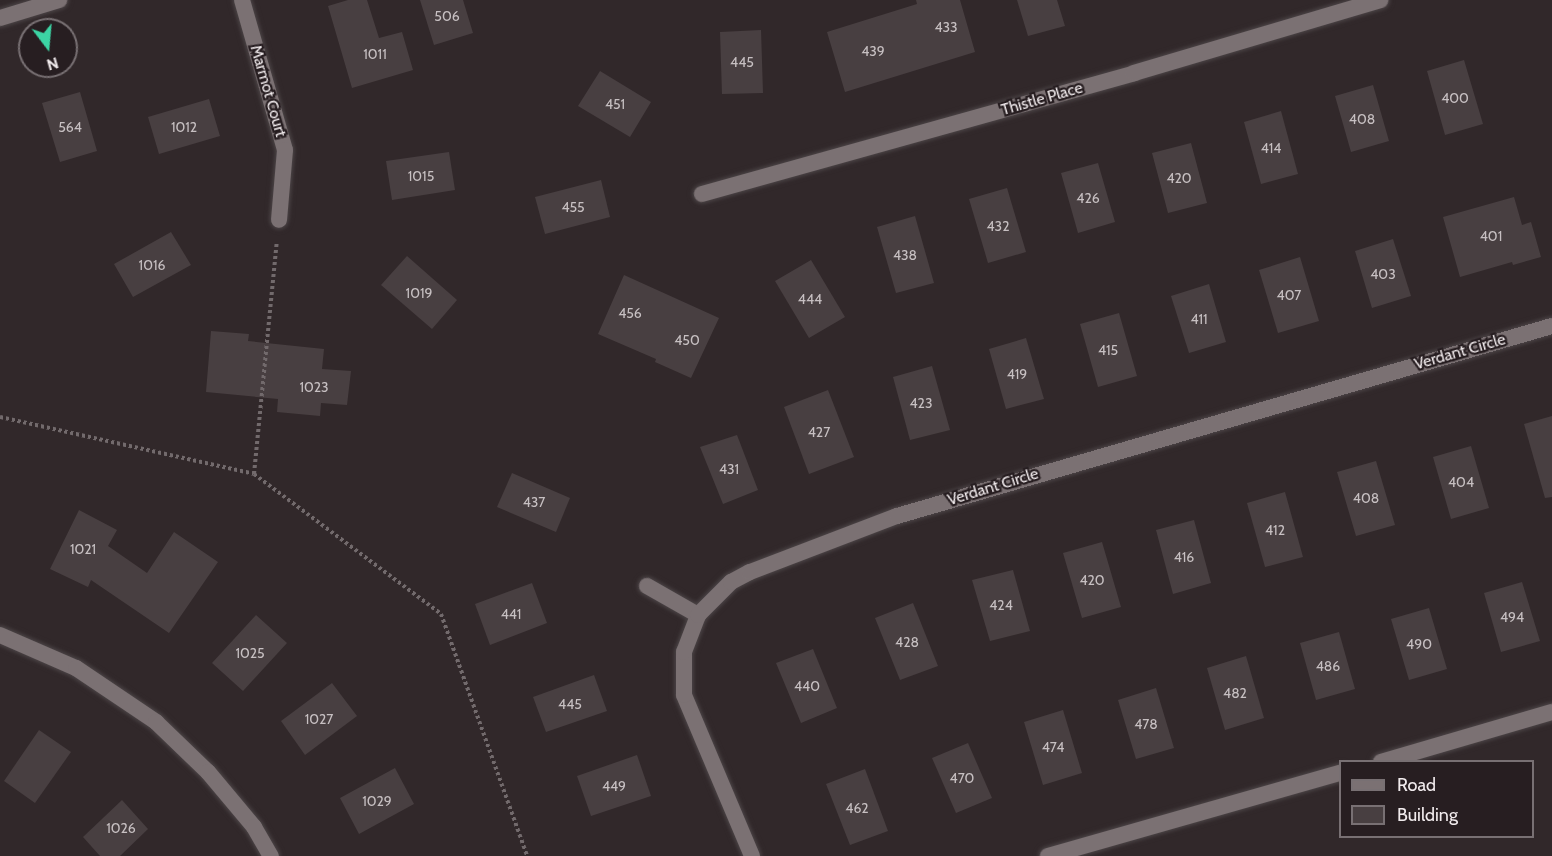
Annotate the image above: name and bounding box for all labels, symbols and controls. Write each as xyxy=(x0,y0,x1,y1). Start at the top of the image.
house number: 506 xyxy=(434,8,460,24)
north arrow xyxy=(18,18,78,78)
house number: 433 xyxy=(934,19,958,35)
street label: Marmot Court xyxy=(246,43,290,139)
house number: 439 xyxy=(861,43,885,59)
house number: 1011 xyxy=(363,46,387,62)
text: N xyxy=(44,53,61,75)
house number: 445 xyxy=(730,54,754,70)
street label: Thistle Place xyxy=(999,78,1085,120)
house number: 400 xyxy=(1441,90,1469,106)
house number: 451 xyxy=(605,96,625,112)
house number: 408 xyxy=(1349,111,1375,127)
house number: 564 xyxy=(58,119,82,135)
house number: 1012 xyxy=(171,119,197,135)
house number: 414 xyxy=(1261,140,1281,156)
house number: 1015 xyxy=(408,168,434,184)
house number: 420 xyxy=(1166,170,1192,186)
house number: 426 xyxy=(1076,190,1100,206)
house number: 455 xyxy=(561,199,585,215)
house number: 432 xyxy=(986,218,1010,234)
house number: 401 xyxy=(1480,228,1502,244)
house number: 438 xyxy=(893,247,917,263)
house number: 1016 xyxy=(139,257,165,273)
house number: 403 xyxy=(1370,266,1396,282)
house number: 1019 xyxy=(406,285,432,301)
house number: 407 xyxy=(1277,287,1301,303)
house number: 444 xyxy=(798,291,822,307)
house number: 456 xyxy=(618,305,642,321)
house number: 411 xyxy=(1190,311,1208,327)
street label: Verdant Circle xyxy=(1412,330,1508,374)
house number: 450 xyxy=(674,332,700,348)
house number: 415 xyxy=(1098,342,1118,358)
house number: 419 xyxy=(1007,366,1027,382)
house number: 1023 xyxy=(299,379,329,395)
house number: 423 xyxy=(909,395,933,411)
house number: 427 xyxy=(808,424,830,440)
house number: 431 xyxy=(719,461,739,477)
street label: Verdant Circle xyxy=(945,464,1041,510)
house number: 404 xyxy=(1448,474,1474,490)
house number: 408 xyxy=(1353,490,1379,506)
house number: 437 xyxy=(523,494,545,510)
house number: 412 xyxy=(1265,522,1285,538)
house number: 1021 xyxy=(70,541,96,557)
house number: 416 xyxy=(1174,549,1194,565)
house number: 420 xyxy=(1079,572,1105,588)
house number: 424 xyxy=(989,597,1013,613)
house number: 441 xyxy=(501,606,521,622)
house number: 494 xyxy=(1500,609,1524,625)
house number: 428 xyxy=(895,634,919,650)
house number: 490 xyxy=(1406,636,1432,652)
house number: 1025 xyxy=(235,645,265,661)
house number: 486 xyxy=(1316,658,1340,674)
house number: 440 xyxy=(794,678,820,694)
house number: 482 xyxy=(1223,685,1247,701)
house number: 445 xyxy=(558,696,582,712)
house number: 1027 xyxy=(305,711,333,727)
house number: 478 xyxy=(1134,716,1158,732)
house number: 474 xyxy=(1042,739,1064,755)
legend xyxy=(1339,760,1534,838)
house number: 470 xyxy=(950,770,974,786)
text: Road xyxy=(1397,774,1436,796)
house number: 449 xyxy=(602,778,626,794)
house number: 1029 xyxy=(362,793,392,809)
house number: 462 xyxy=(845,800,869,816)
text: Building xyxy=(1397,804,1458,826)
house number: 1026 xyxy=(106,820,136,836)

